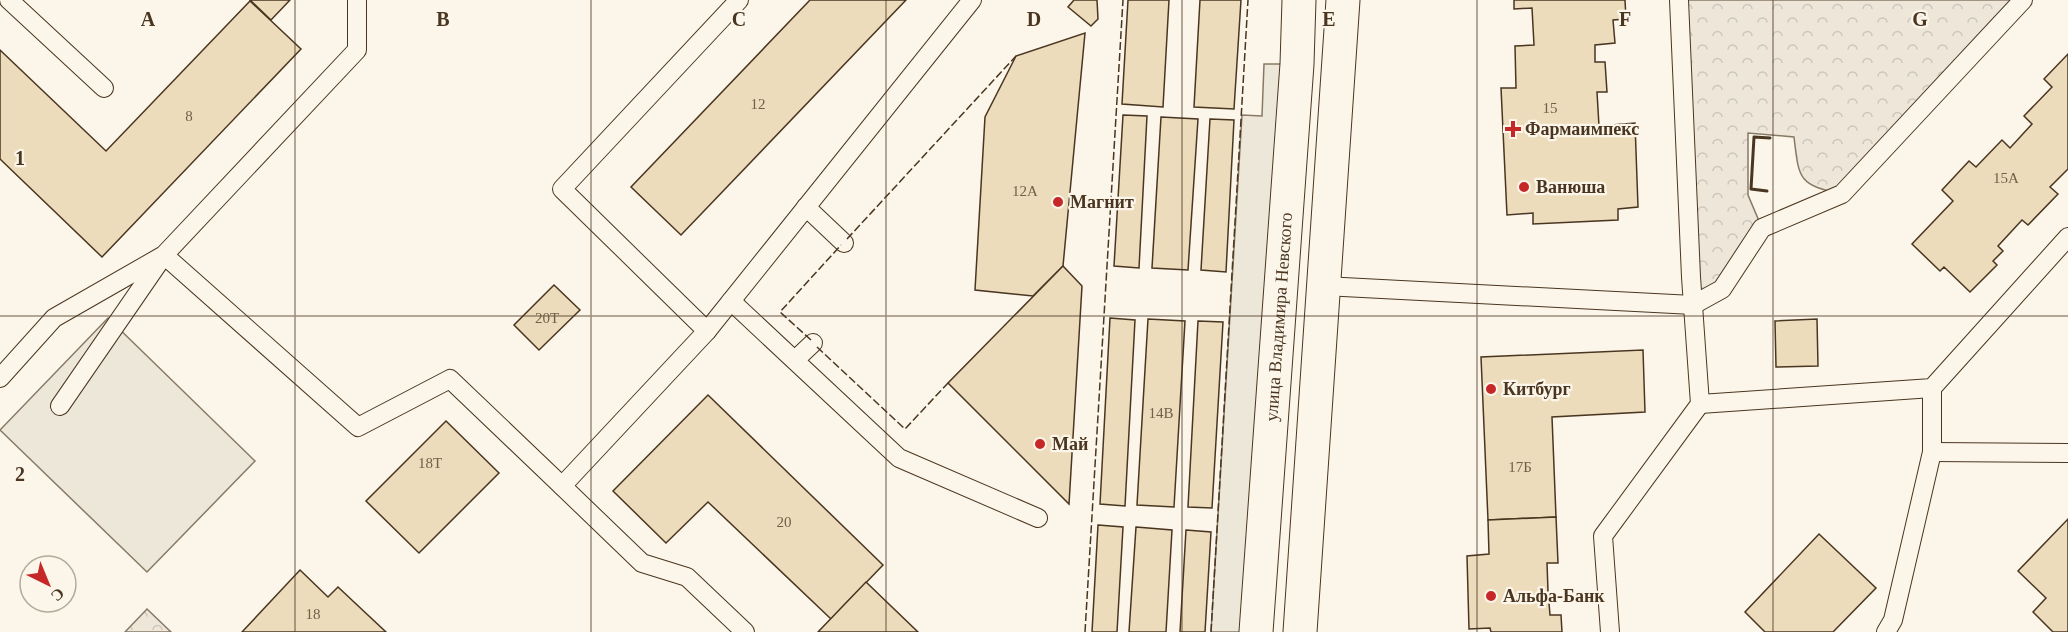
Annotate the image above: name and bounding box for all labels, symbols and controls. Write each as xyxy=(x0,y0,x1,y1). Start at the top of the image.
text: A xyxy=(141,8,156,30)
text: B xyxy=(436,8,450,30)
text: C xyxy=(732,8,746,30)
text: D xyxy=(1027,8,1041,30)
text: E xyxy=(1322,8,1336,30)
text: F xyxy=(1619,8,1631,30)
text: G xyxy=(1912,8,1928,30)
house number: 12 xyxy=(751,96,766,112)
house number: 15 xyxy=(1543,100,1558,116)
house number: 8 xyxy=(185,108,193,124)
place label: Фармаимпекс xyxy=(1525,119,1639,139)
marker: Фармаимпекс xyxy=(1506,122,1520,136)
text: 1 xyxy=(15,147,25,169)
house number: 15А xyxy=(1993,170,2019,186)
place label: Ванюша xyxy=(1536,177,1605,197)
marker: Ванюша xyxy=(1517,180,1531,194)
house number: 12А xyxy=(1012,183,1038,199)
place label: Магнит xyxy=(1070,192,1134,212)
marker: Магнит xyxy=(1051,195,1065,209)
street label: улица Владимира Невского xyxy=(1261,212,1296,422)
house number: 20Т xyxy=(535,310,559,326)
place label: Китбург xyxy=(1503,379,1571,399)
marker: Китбург xyxy=(1484,382,1498,396)
house number: 14В xyxy=(1148,405,1174,421)
place label: Май xyxy=(1052,434,1088,454)
marker: Май xyxy=(1033,437,1047,451)
house number: 18Т xyxy=(418,455,442,471)
house number: 17Б xyxy=(1508,459,1532,475)
text: 2 xyxy=(15,463,25,485)
house number: 20 xyxy=(777,514,792,530)
north arrow xyxy=(18,554,78,614)
text: С xyxy=(48,584,68,605)
place label: Альфа-Банк xyxy=(1503,586,1605,606)
marker: Альфа-Банк xyxy=(1484,589,1498,603)
house number: 18 xyxy=(306,606,321,622)

